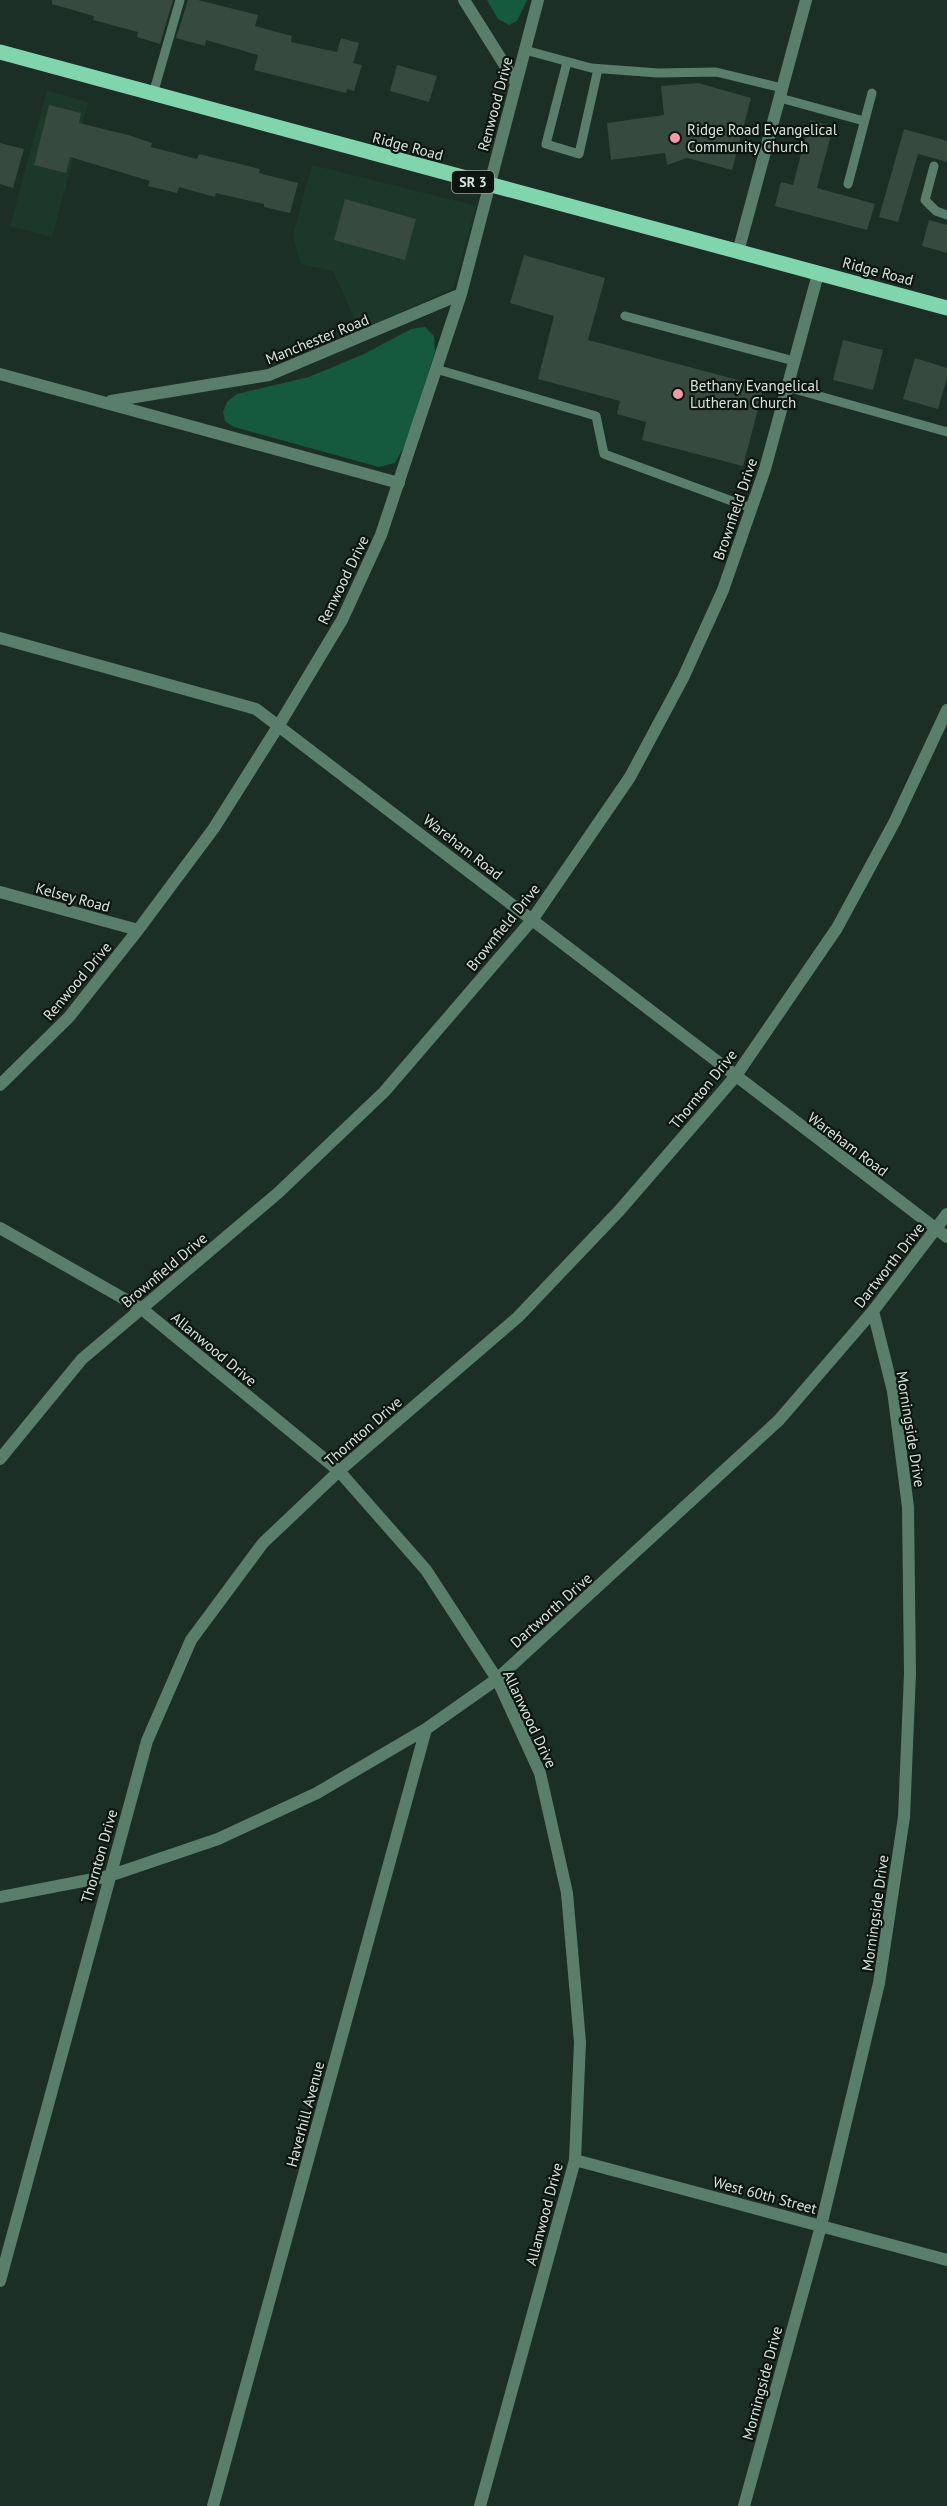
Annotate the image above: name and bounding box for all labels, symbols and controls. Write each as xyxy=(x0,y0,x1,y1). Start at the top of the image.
street label: Renwood Drive xyxy=(473,55,517,153)
place label: Ridge Road Evangelical Community Church xyxy=(687,120,838,156)
street label: Ridge Road xyxy=(371,127,445,165)
marker: Ridge Road Evangelical Community Church xyxy=(668,131,682,145)
road number: SR 3 xyxy=(452,171,494,193)
street label: Ridge Road xyxy=(841,252,915,290)
street label: Manchester Road xyxy=(263,310,371,368)
place label: Bethany Evangelical Lutheran Church xyxy=(690,376,820,412)
marker: Bethany Evangelical Lutheran Church xyxy=(671,387,685,401)
street label: Brownfield Drive xyxy=(709,455,761,563)
street label: Renwood Drive xyxy=(313,532,373,628)
street label: Wareham Road xyxy=(419,810,507,884)
street label: Kelsey Road xyxy=(34,878,112,916)
street label: Brownfield Drive xyxy=(462,880,544,974)
street label: Renwood Drive xyxy=(39,938,115,1024)
street label: Thornton Drive xyxy=(665,1045,741,1133)
street label: Wareham Road xyxy=(804,1108,892,1180)
street label: Dartworth Drive xyxy=(850,1218,928,1312)
street label: Brownfield Drive xyxy=(117,1228,211,1312)
street label: Allanwood Drive xyxy=(167,1308,261,1390)
street label: Morningside Drive xyxy=(892,1370,930,1488)
street label: Thornton Drive xyxy=(320,1392,406,1470)
street label: Dartworth Drive xyxy=(506,1568,596,1652)
street label: Allanwood Drive xyxy=(499,1667,561,1771)
street label: Thornton Drive xyxy=(77,1807,121,1905)
street label: Morningside Drive xyxy=(857,1854,893,1972)
street label: Haverhill Avenue xyxy=(282,2059,328,2169)
street label: Allanwood Drive xyxy=(521,2160,567,2268)
street label: West 60th Street xyxy=(711,2172,819,2218)
street label: Morningside Drive xyxy=(738,2324,786,2442)

